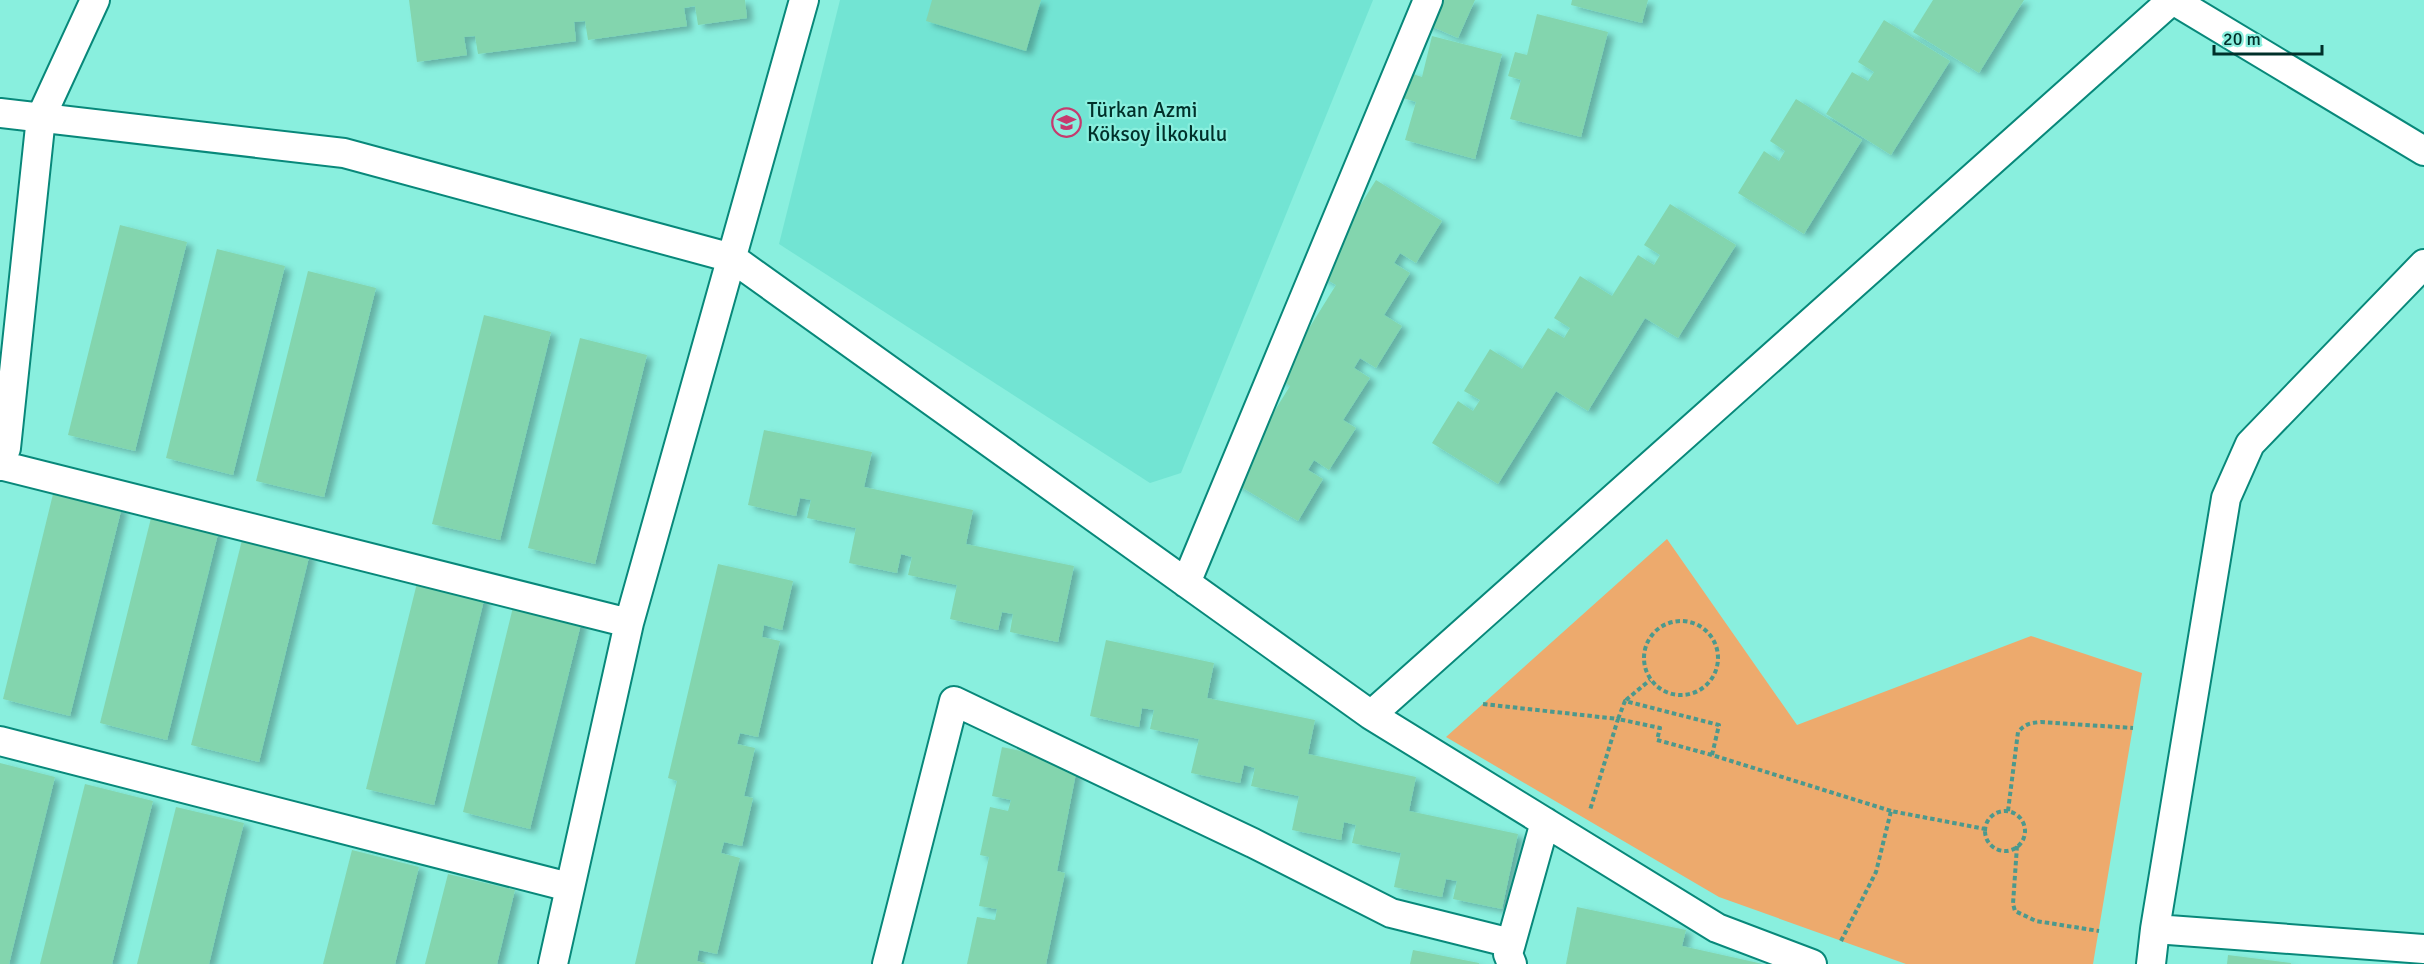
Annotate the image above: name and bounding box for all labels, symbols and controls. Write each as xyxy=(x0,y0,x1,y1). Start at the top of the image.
scale bar xyxy=(2214,18,2322,56)
text: 20 m xyxy=(2223,28,2261,50)
place label: Türkan Azmi Köksoy İlkokulu xyxy=(1087,97,1227,147)
school or university icon: Türkan Azmi Köksoy İlkokulu xyxy=(1050,106,1082,138)

